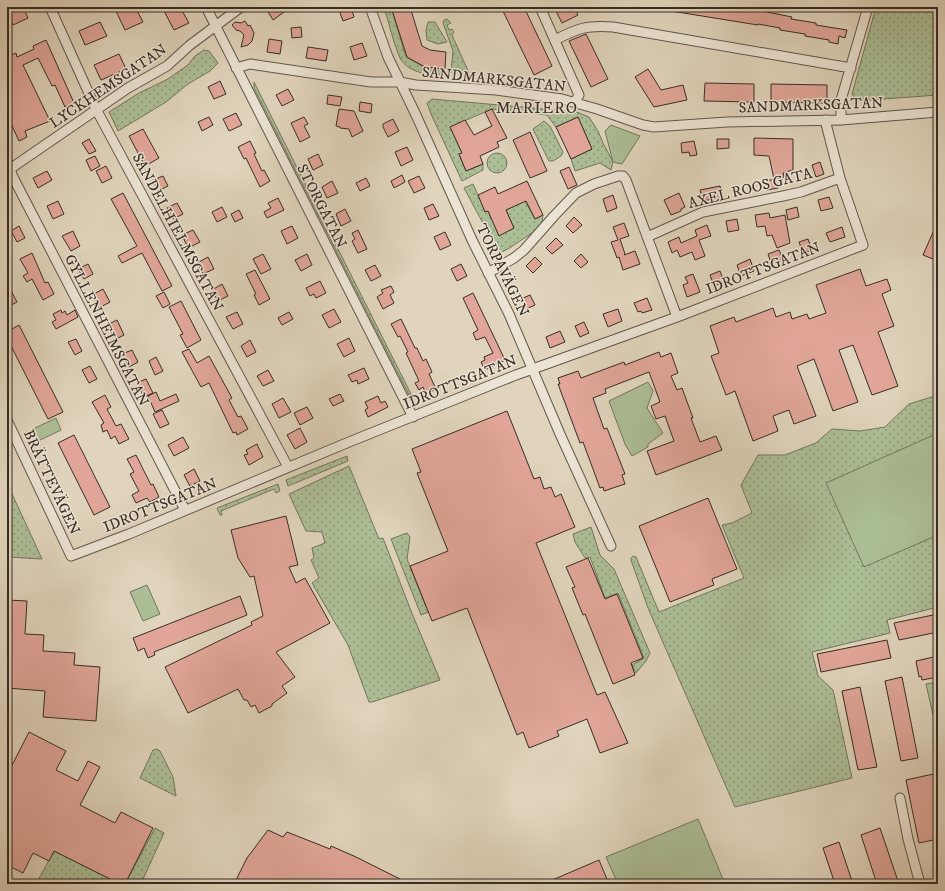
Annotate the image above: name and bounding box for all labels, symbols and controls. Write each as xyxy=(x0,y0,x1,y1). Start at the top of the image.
street label: LYCKHEMSGATAN xyxy=(46,40,171,133)
street label: SANDMARKSGATAN xyxy=(421,62,567,97)
street label: SANDMARKSGATAN xyxy=(738,93,884,118)
district label: MARIERO xyxy=(496,98,578,118)
street label: SANDELHIELMSGATAN xyxy=(128,150,227,315)
street label: STORGATAN xyxy=(292,161,351,252)
street label: AXEL ROOS GATA xyxy=(686,164,815,213)
street label: TORPAVÄGEN xyxy=(472,221,533,320)
street label: IDROTTSGATAN xyxy=(703,238,823,299)
street label: GYLLENHEIMSGATAN xyxy=(60,251,153,409)
street label: IDROTTSGATAN xyxy=(401,351,520,414)
street label: BRÄTTEVÄGEN xyxy=(19,427,84,538)
street label: IDROTTSGATAN xyxy=(101,474,220,537)

